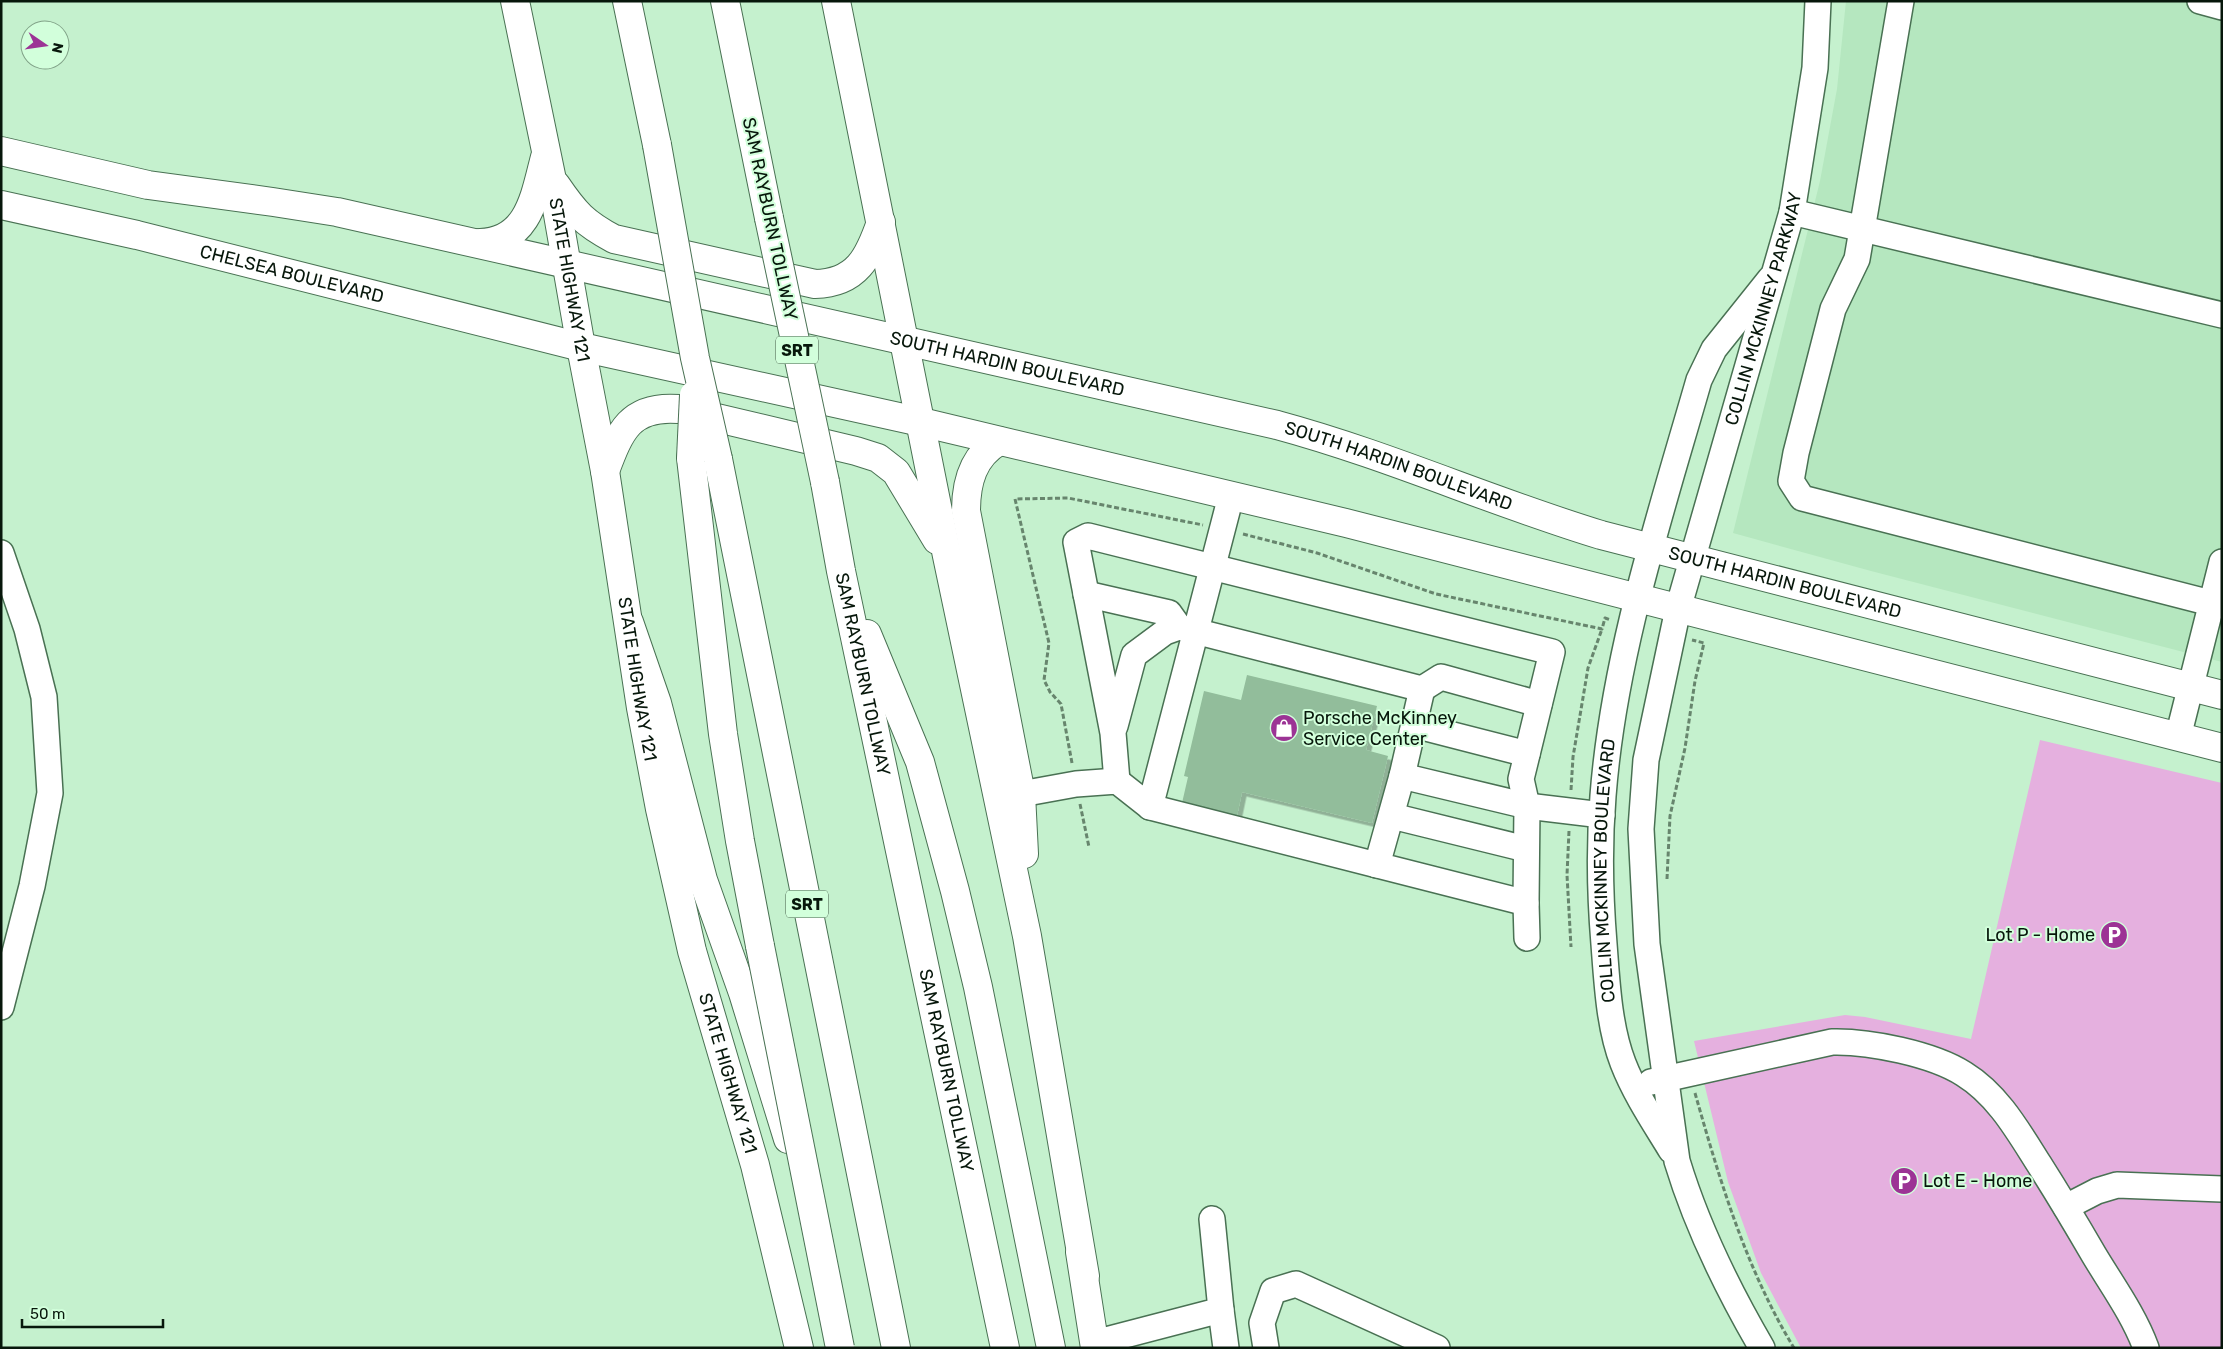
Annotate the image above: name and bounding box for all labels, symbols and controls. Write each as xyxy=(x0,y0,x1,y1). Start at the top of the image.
north arrow xyxy=(20,20,70,70)
text: N xyxy=(48,41,67,55)
street label: SAM RAYBURN TOLLWAY xyxy=(738,115,802,323)
street label: COLLIN MCKINNEY PARKWAY xyxy=(1720,190,1806,428)
street label: STATE HIGHWAY 121 xyxy=(544,196,595,363)
street label: CHELSEA BOULEVARD xyxy=(198,240,386,308)
street label: SOUTH HARDIN BOULEVARD xyxy=(888,327,1126,401)
road number: SRT xyxy=(776,336,818,364)
street label: SOUTH HARDIN BOULEVARD xyxy=(1282,417,1516,516)
street label: SOUTH HARDIN BOULEVARD xyxy=(1666,542,1904,623)
street label: SAM RAYBURN TOLLWAY xyxy=(831,571,895,778)
street label: STATE HIGHWAY 121 xyxy=(613,595,662,763)
place label: Porsche McKinney Service Center xyxy=(1303,707,1457,750)
shop icon: Porsche McKinney Service Center xyxy=(1269,713,1299,743)
street label: COLLIN MCKINNEY BOULEVARD xyxy=(1589,737,1620,1004)
road number: SRT xyxy=(786,891,828,918)
parking icon: Lot P - Home xyxy=(2099,920,2129,950)
place label: Lot P - Home xyxy=(1985,924,2095,946)
street label: SAM RAYBURN TOLLWAY xyxy=(914,967,979,1175)
street label: STATE HIGHWAY 121 xyxy=(694,991,762,1156)
parking icon: Lot E - Home xyxy=(1889,1166,1919,1196)
place label: Lot E - Home xyxy=(1923,1170,2032,1192)
scale bar xyxy=(22,1296,164,1328)
text: 50 m xyxy=(30,1305,65,1323)

